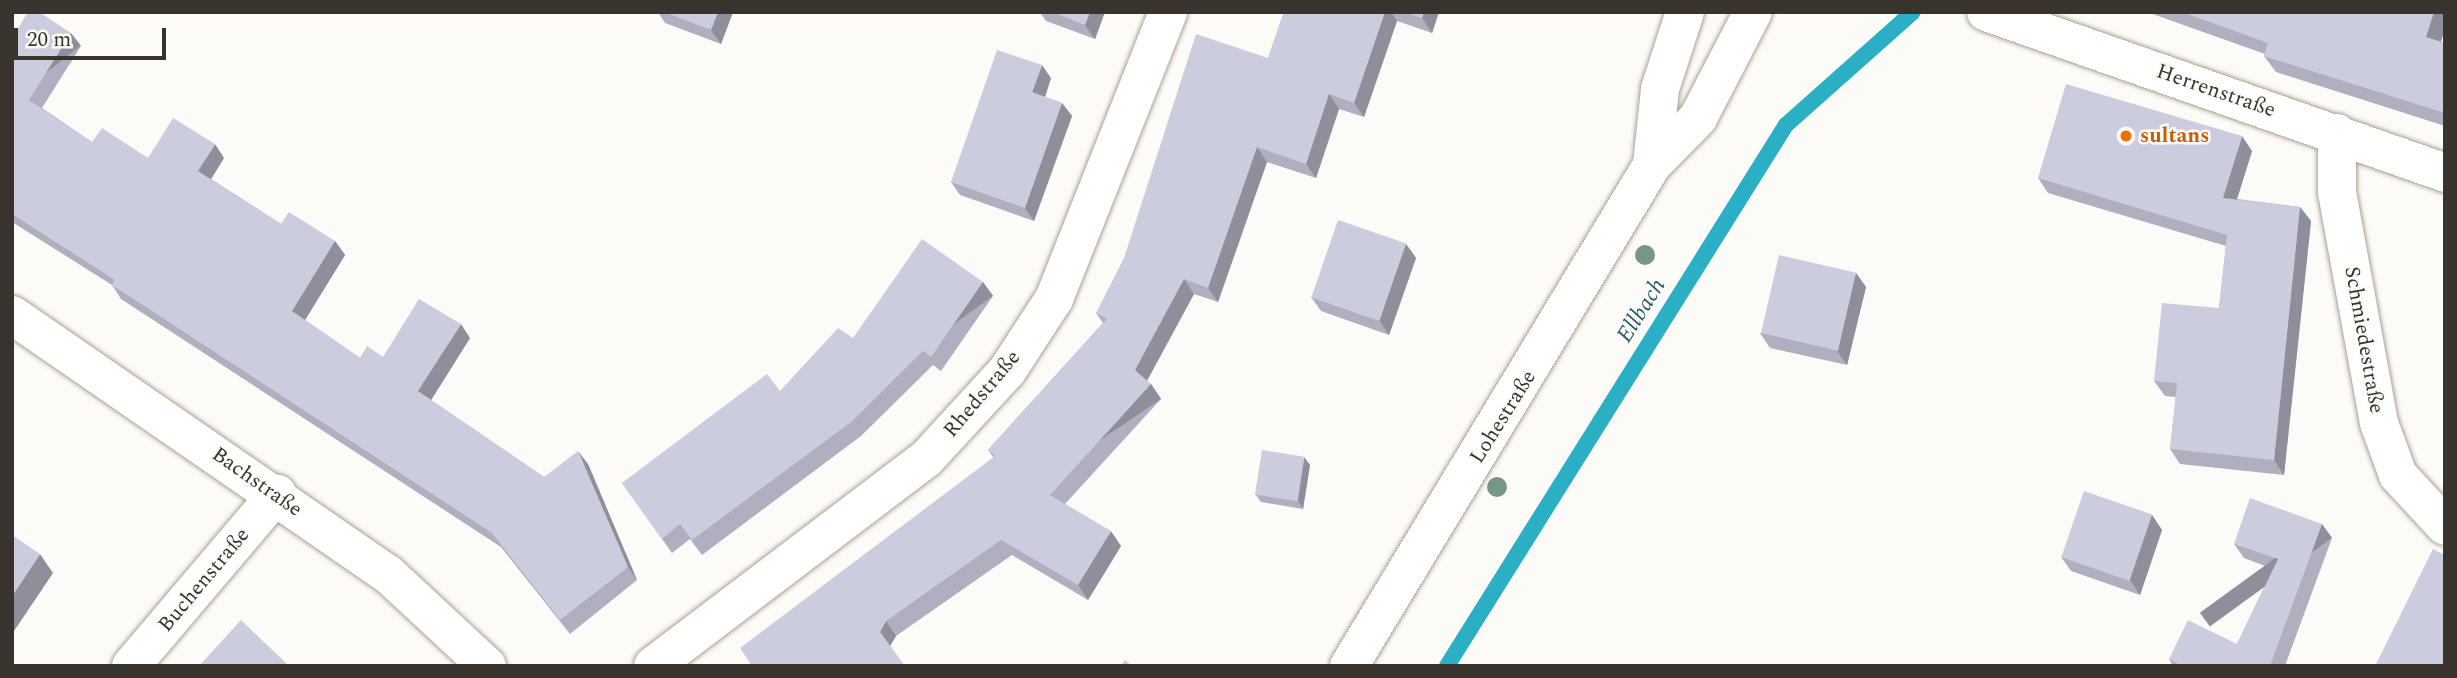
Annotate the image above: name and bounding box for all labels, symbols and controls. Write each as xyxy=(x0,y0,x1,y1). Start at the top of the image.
scale bar xyxy=(18,14,170,58)
text: 20 m xyxy=(27,24,71,56)
street label: Herrenstraße xyxy=(2153,59,2279,123)
place label: sultans xyxy=(2140,123,2209,149)
marker: sultans xyxy=(2118,128,2134,144)
street label: Schmiedestraße xyxy=(2339,265,2389,415)
water label: Ellbach xyxy=(1612,274,1672,348)
street label: Rhedstraße xyxy=(938,345,1026,443)
street label: Lohestraße xyxy=(1464,366,1542,468)
street label: Bachstraße xyxy=(207,442,307,522)
street label: Buchenstraße xyxy=(153,523,255,637)

